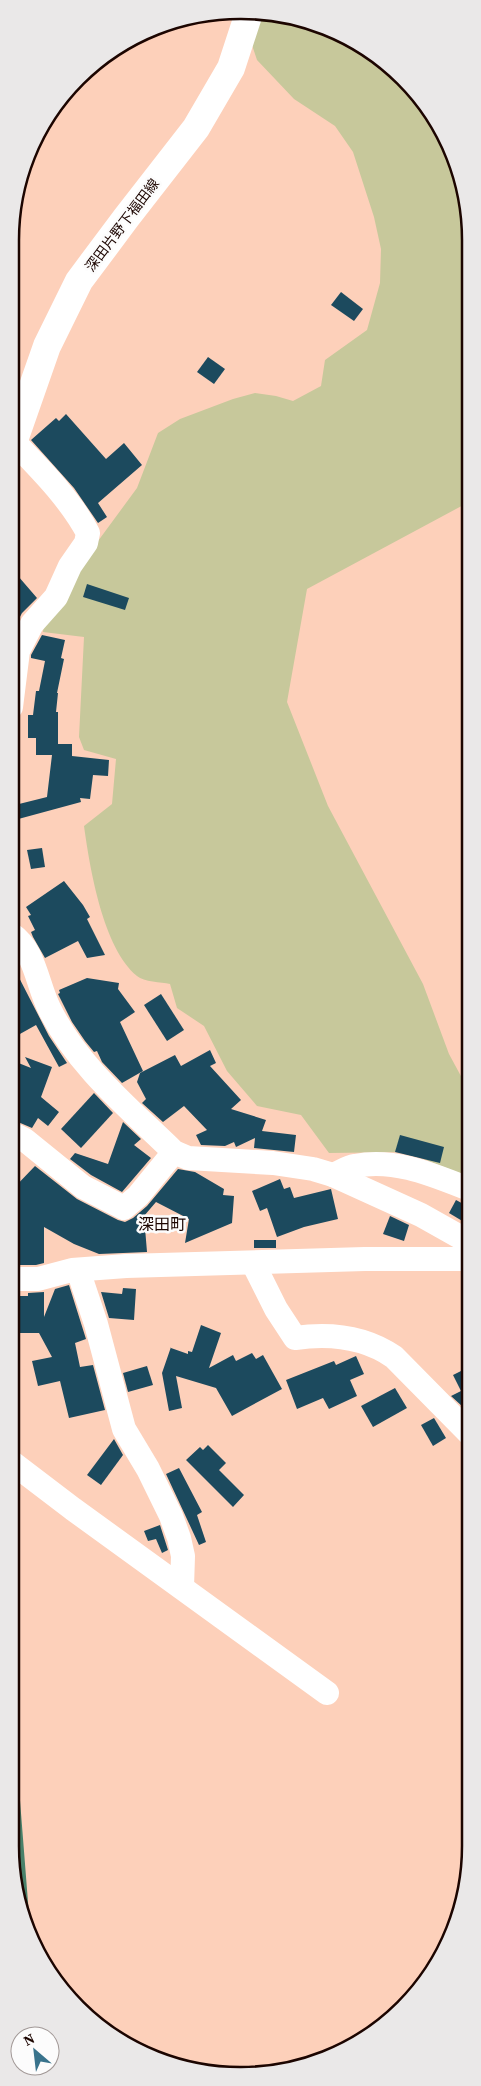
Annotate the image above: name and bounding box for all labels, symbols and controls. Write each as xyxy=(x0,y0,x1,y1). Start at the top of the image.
street label: 深田片野下福田線 xyxy=(80,174,164,276)
district label: 深田町 xyxy=(138,1213,186,1235)
north arrow xyxy=(10,2026,60,2076)
text: N xyxy=(20,2028,38,2051)

